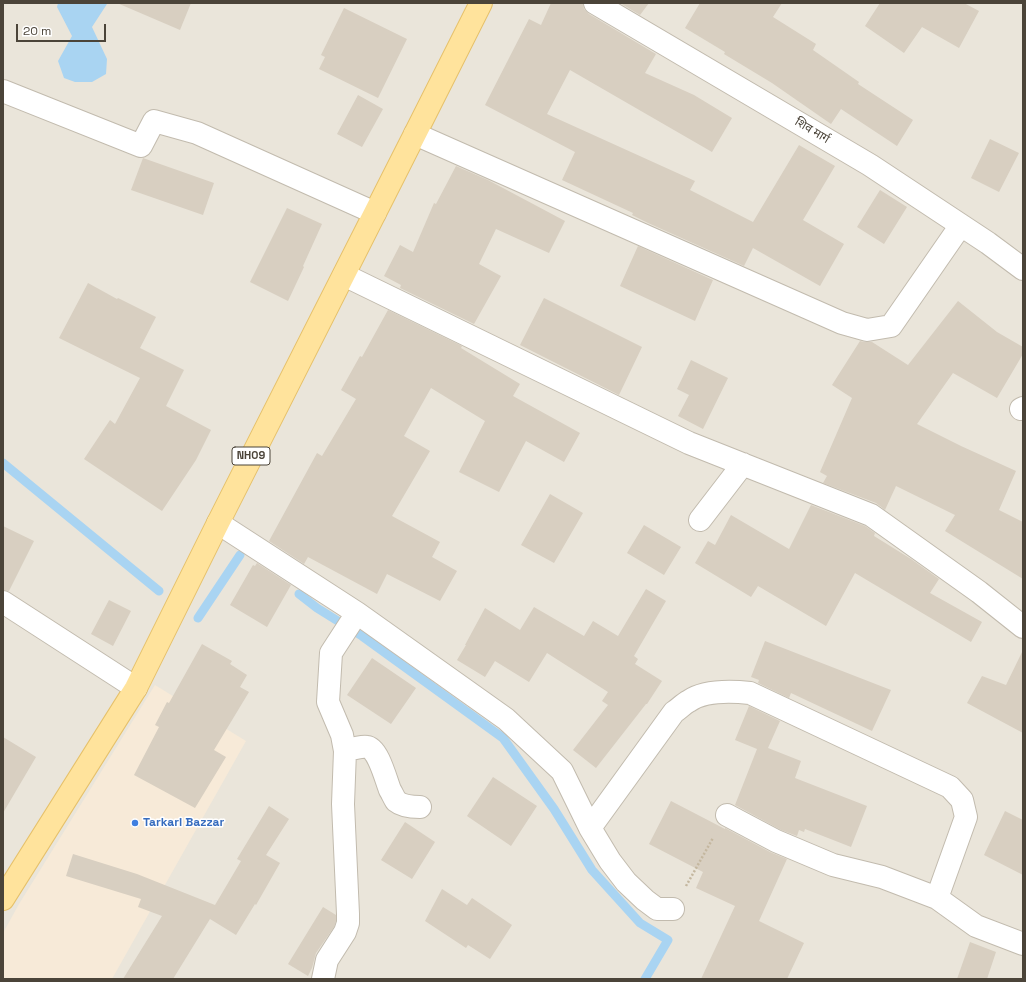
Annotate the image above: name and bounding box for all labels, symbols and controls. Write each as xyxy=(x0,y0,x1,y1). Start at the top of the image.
scale bar xyxy=(18,16,108,42)
text: 20 m xyxy=(23,23,51,39)
street label: शिव मार्ग xyxy=(792,115,832,147)
road number: NH09 xyxy=(232,447,270,465)
place label: Tarkari Bazzar xyxy=(143,816,224,830)
marker: Tarkari Bazzar xyxy=(130,818,140,828)

